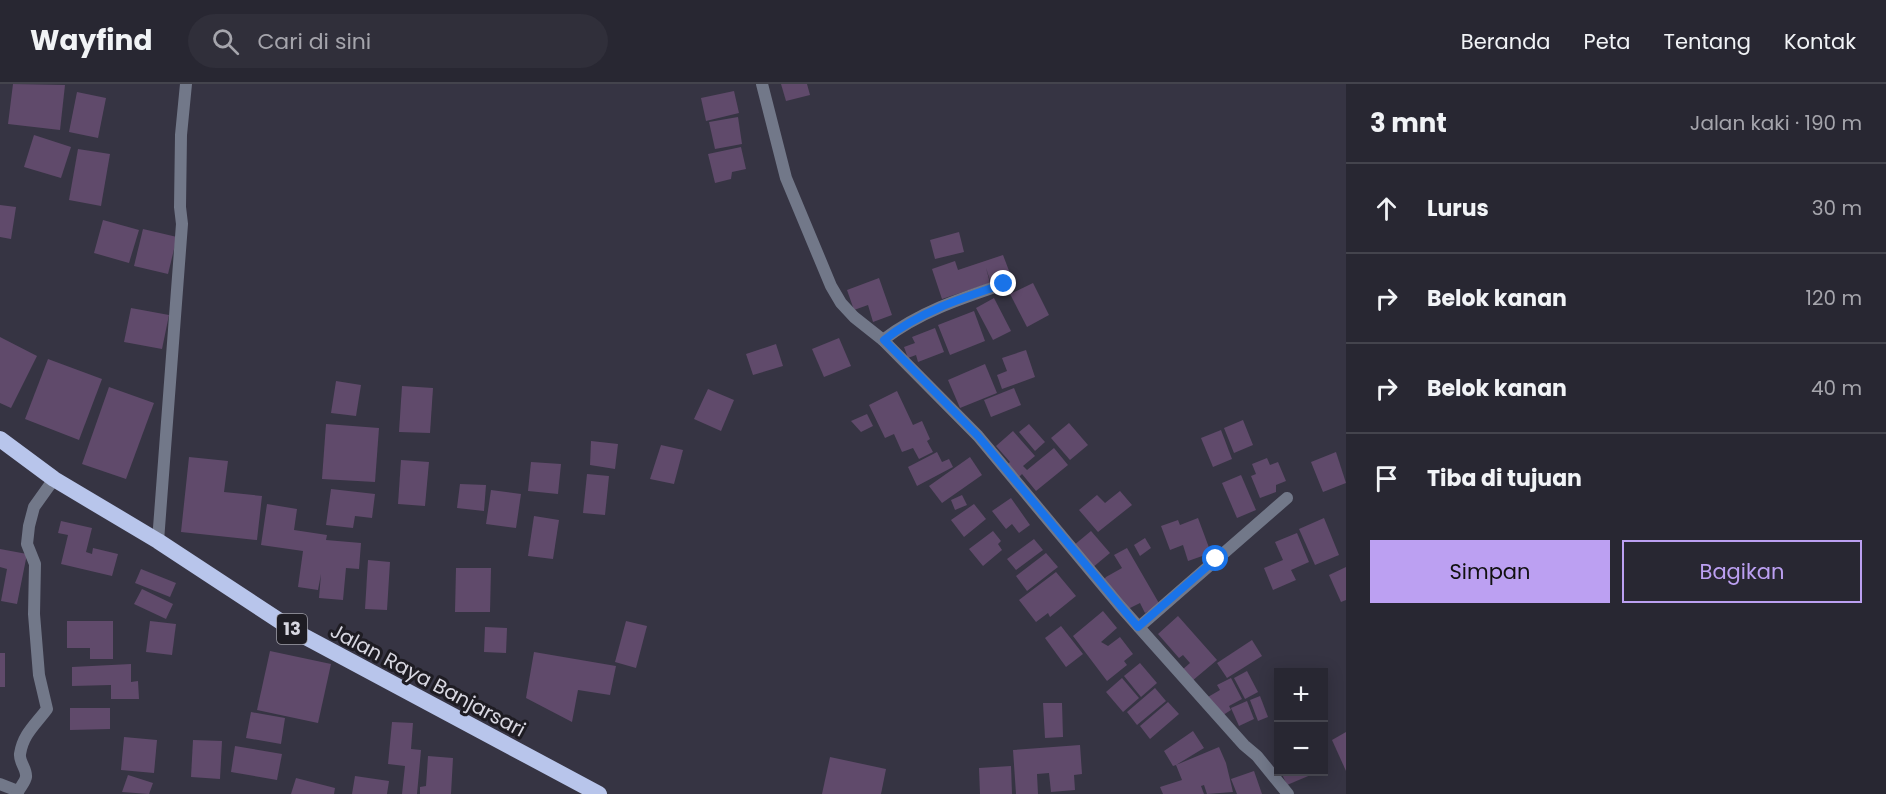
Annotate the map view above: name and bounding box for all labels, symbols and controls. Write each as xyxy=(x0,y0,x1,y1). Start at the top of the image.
search box xyxy=(188,14,608,68)
text: Wayfind xyxy=(30,21,152,60)
icon: search xyxy=(209,25,242,58)
text: Cari di sini xyxy=(257,26,371,57)
text: Beranda xyxy=(1461,27,1551,56)
text: Peta xyxy=(1584,27,1631,56)
text: Tentang xyxy=(1664,27,1751,56)
text: Kontak xyxy=(1784,27,1856,56)
text: 3 mnt xyxy=(1370,105,1447,141)
text: Jalan kaki · 190 m xyxy=(1690,109,1862,137)
icon: ahead xyxy=(1370,192,1403,225)
text: Lurus xyxy=(1427,193,1489,224)
text: 30 m xyxy=(1812,194,1862,222)
route end xyxy=(990,270,1016,296)
icon: right xyxy=(1370,282,1403,315)
text: Belok kanan xyxy=(1427,283,1567,314)
text: 120 m xyxy=(1806,284,1862,312)
icon: right xyxy=(1370,372,1403,405)
text: Belok kanan xyxy=(1427,373,1567,404)
text: 40 m xyxy=(1811,374,1862,402)
icon: arrive xyxy=(1370,462,1403,495)
text: Tiba di tujuan xyxy=(1427,463,1582,494)
button: Simpan xyxy=(1370,540,1610,603)
button: Bagikan xyxy=(1622,540,1862,603)
route start xyxy=(1202,545,1228,571)
road number: 13 xyxy=(277,614,307,644)
street label: Jalan Raya Banjarsari xyxy=(325,617,531,743)
map controls xyxy=(1274,668,1328,776)
button: + xyxy=(1274,668,1328,722)
button: − xyxy=(1274,722,1328,776)

